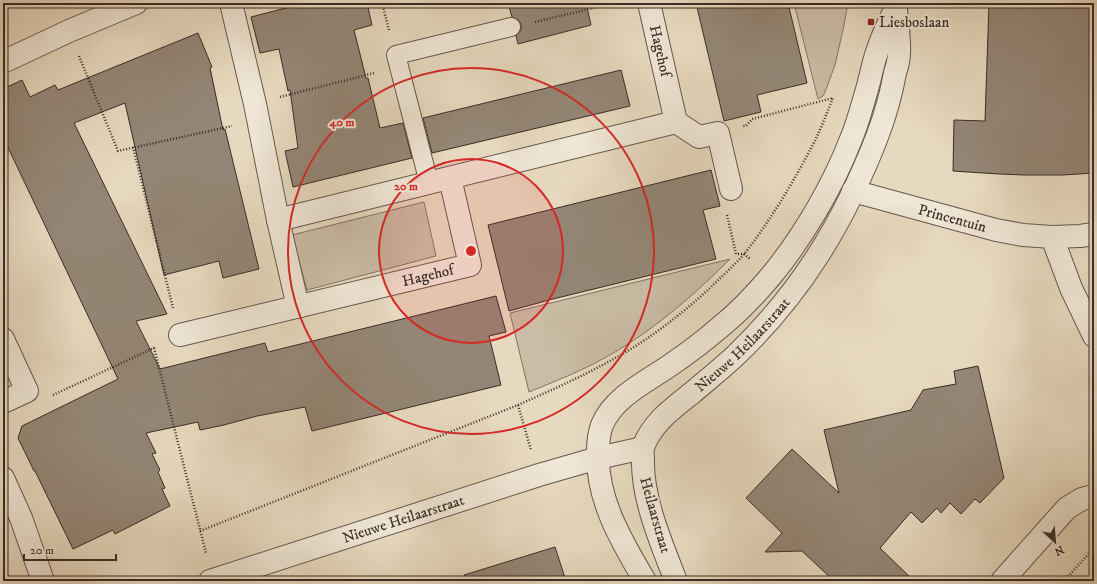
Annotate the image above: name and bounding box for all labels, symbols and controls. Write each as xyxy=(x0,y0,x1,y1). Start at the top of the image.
place label: Liesboslaan xyxy=(879,13,949,32)
marker: Liesboslaan xyxy=(866,17,876,27)
street label: Hagehof xyxy=(645,23,676,81)
text: 40 m xyxy=(329,115,354,130)
text: 20 m xyxy=(394,179,418,194)
street label: Princentuin xyxy=(916,200,989,237)
centre of rings xyxy=(464,244,478,258)
street label: Hagehof xyxy=(400,259,458,291)
street label: Nieuwe Heilaarstraat xyxy=(691,293,794,396)
street label: Heilaarstraat xyxy=(635,475,675,555)
street label: Nieuwe Heilaarstraat xyxy=(340,490,467,547)
north arrow xyxy=(1035,522,1075,562)
scale bar xyxy=(24,536,116,562)
text: N xyxy=(1052,542,1066,558)
text: 20 m xyxy=(30,543,54,558)

